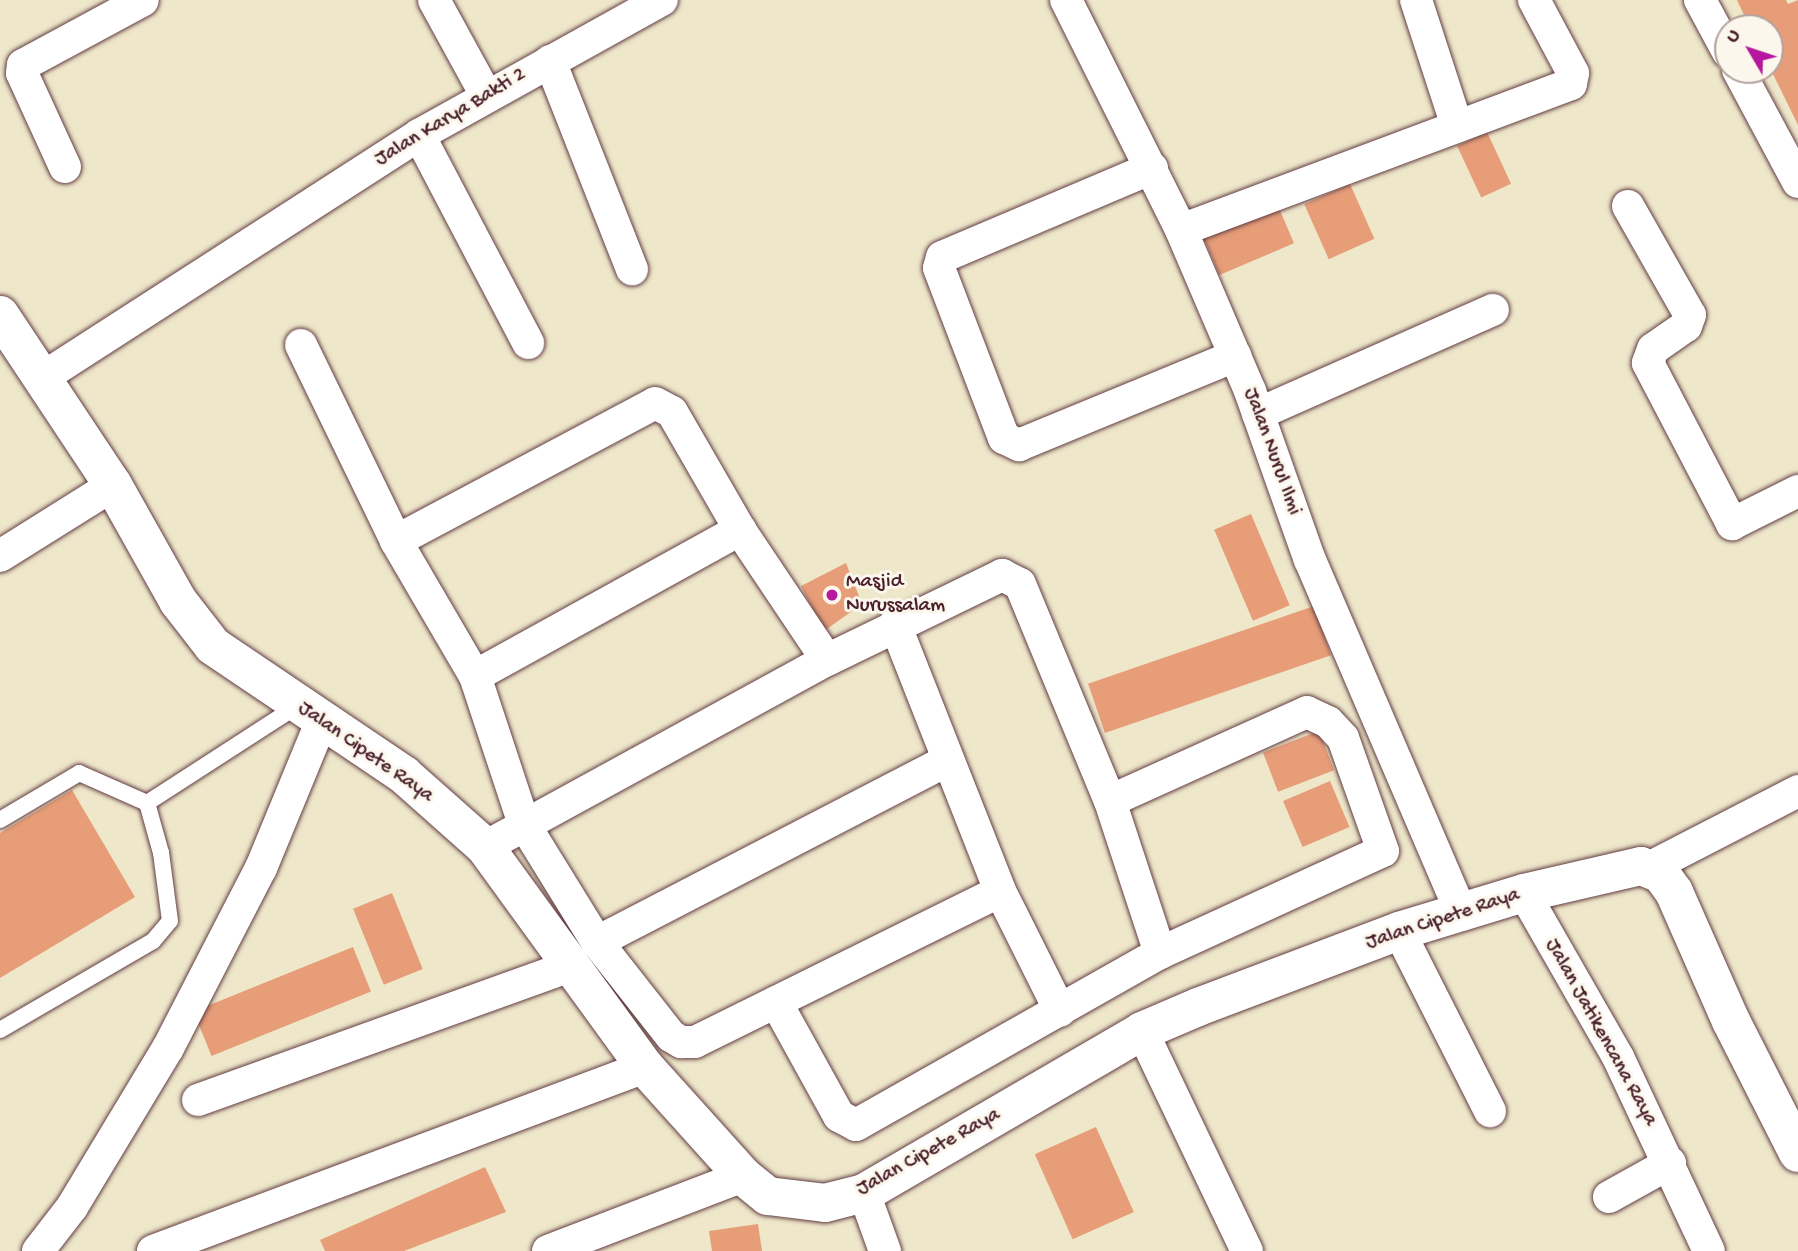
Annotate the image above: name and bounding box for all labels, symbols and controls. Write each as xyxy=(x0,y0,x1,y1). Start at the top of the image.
north arrow xyxy=(1714,14,1784,84)
text: U xyxy=(1721,25,1746,48)
street label: Jalan Karya Bakti 2 xyxy=(371,63,531,173)
street label: Jalan Nurul Ilmi xyxy=(1236,385,1306,519)
place label: Masjid Nurussalam xyxy=(846,570,945,620)
marker: Masjid Nurussalam xyxy=(824,587,840,603)
street label: Jalan Cipete Raya xyxy=(292,697,438,809)
street label: Jalan Cipete Raya xyxy=(1363,883,1523,957)
street label: Jalan Jatikencana Raya xyxy=(1538,935,1662,1131)
street label: Jalan Cipete Raya xyxy=(853,1103,1005,1203)

